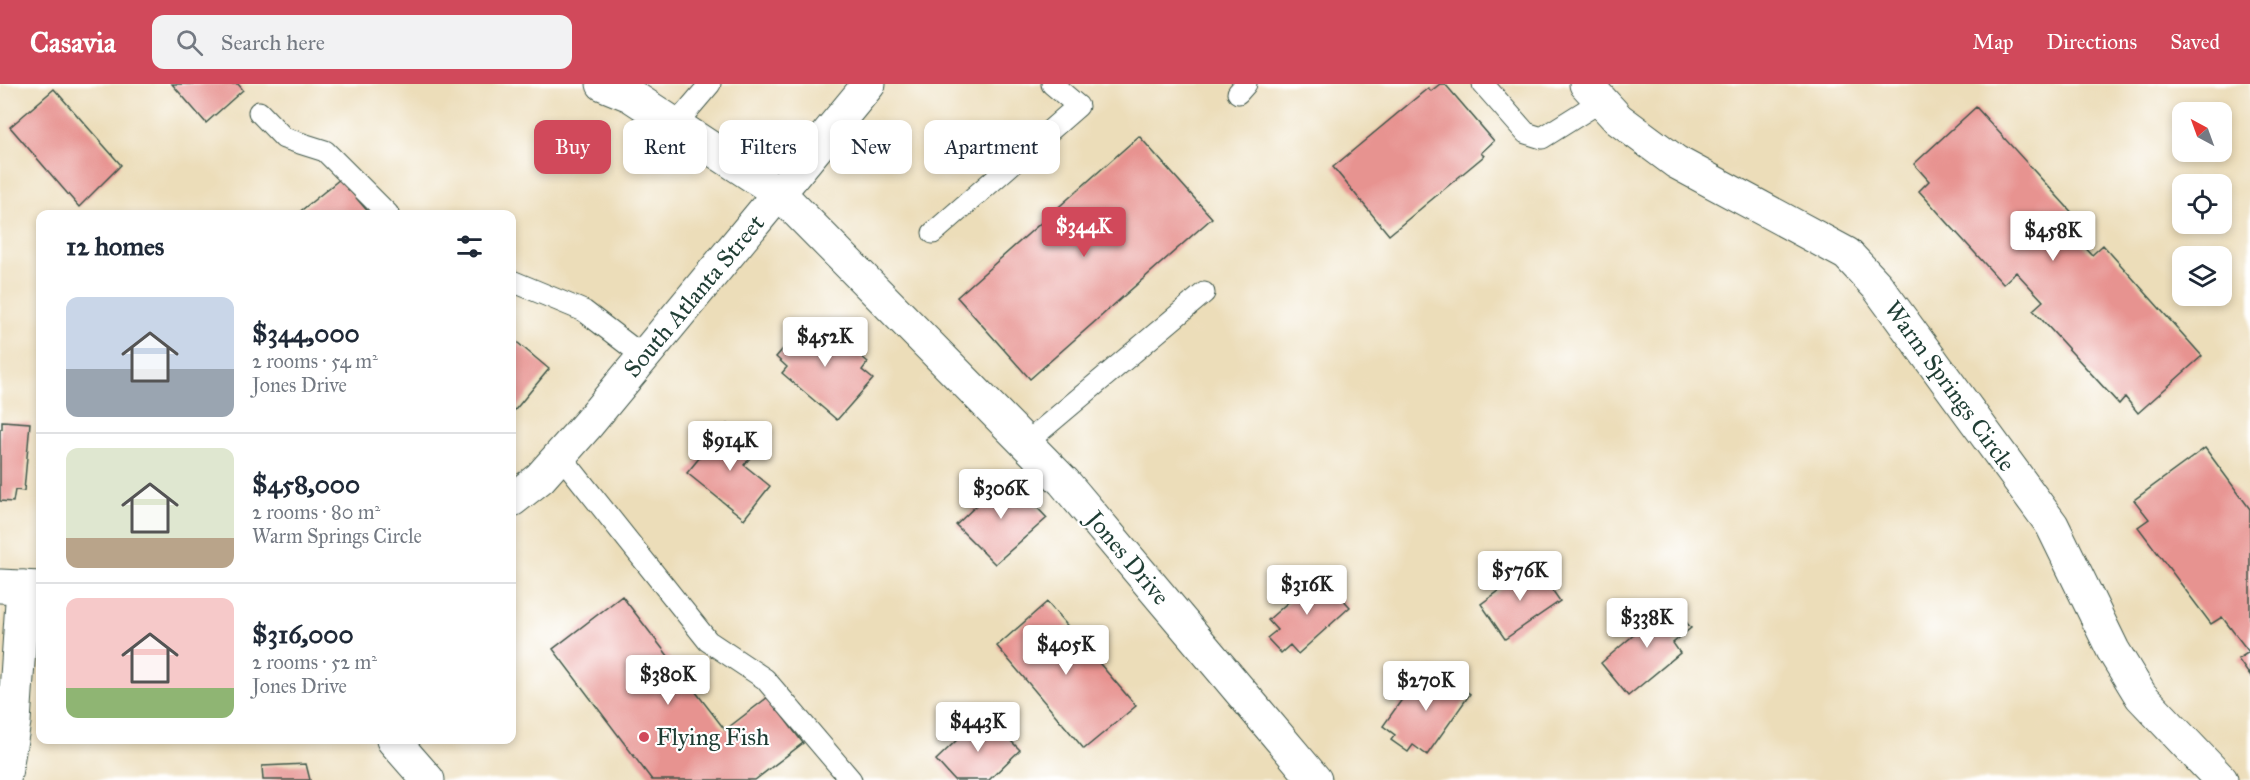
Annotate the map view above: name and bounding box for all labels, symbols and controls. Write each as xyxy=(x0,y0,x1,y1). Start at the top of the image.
search box xyxy=(152,15,572,69)
text: Casavia xyxy=(30,25,116,60)
icon: search xyxy=(173,26,206,59)
text: Search here xyxy=(221,29,325,56)
text: Map xyxy=(1973,29,2014,55)
text: Directions xyxy=(2047,29,2137,55)
text: Saved xyxy=(2170,29,2220,55)
north arrow xyxy=(2172,102,2232,162)
map controls xyxy=(2172,102,2232,306)
chip: Buy xyxy=(534,120,611,174)
chip: Rent xyxy=(623,120,707,174)
chip: Filters xyxy=(719,120,818,174)
chip: New xyxy=(830,120,912,174)
chip: Apartment xyxy=(924,120,1060,174)
button: locate xyxy=(2172,174,2232,234)
pin: $344K xyxy=(1042,207,1126,258)
street label: South Atlanta Street xyxy=(617,208,771,383)
pin: $458K xyxy=(2011,211,2095,262)
text: $344K xyxy=(1056,214,1112,238)
text: $458K xyxy=(2024,218,2082,242)
text: 12 homes xyxy=(66,230,164,262)
icon: filters xyxy=(453,230,486,263)
button: layers xyxy=(2172,246,2232,306)
street label: Warm Springs Circle xyxy=(1878,295,2022,477)
text: $344,000 xyxy=(252,317,360,349)
pin: $452K xyxy=(783,317,867,368)
icon: home xyxy=(114,321,186,393)
text: $452K xyxy=(797,324,853,348)
text: 2 rooms · 54 m² xyxy=(252,349,378,373)
text: Jones Drive xyxy=(252,373,347,397)
pin: $914K xyxy=(688,421,772,472)
text: $914K xyxy=(702,428,758,452)
text: $458,000 xyxy=(252,468,360,500)
pin: $306K xyxy=(959,469,1043,520)
icon: home xyxy=(114,472,186,544)
text: $306K xyxy=(973,476,1029,500)
text: 2 rooms · 80 m² xyxy=(252,500,380,524)
street label: Jones Drive xyxy=(1078,502,1176,611)
text: Warm Springs Circle xyxy=(252,524,422,548)
pin: $576K xyxy=(1478,551,1562,602)
text: $576K xyxy=(1492,558,1548,582)
pin: $316K xyxy=(1265,565,1349,616)
text: $316K xyxy=(1281,572,1333,596)
pin: $338K xyxy=(1605,598,1689,649)
text: $338K xyxy=(1621,605,1673,629)
text: $316,000 xyxy=(252,618,354,650)
icon: home xyxy=(114,622,186,694)
pin: $405K xyxy=(1024,625,1108,676)
text: $405K xyxy=(1037,632,1095,656)
text: 2 rooms · 52 m² xyxy=(252,650,377,674)
pin: $380K xyxy=(626,655,710,706)
pin: $270K xyxy=(1384,661,1468,712)
text: $380K xyxy=(640,662,696,686)
text: $270K xyxy=(1397,668,1455,692)
text: Jones Drive xyxy=(252,674,347,698)
pin: $443K xyxy=(936,702,1020,753)
text: $443K xyxy=(950,709,1006,733)
place label: Flying Fish xyxy=(656,722,769,752)
marker: Flying Fish xyxy=(637,730,651,744)

